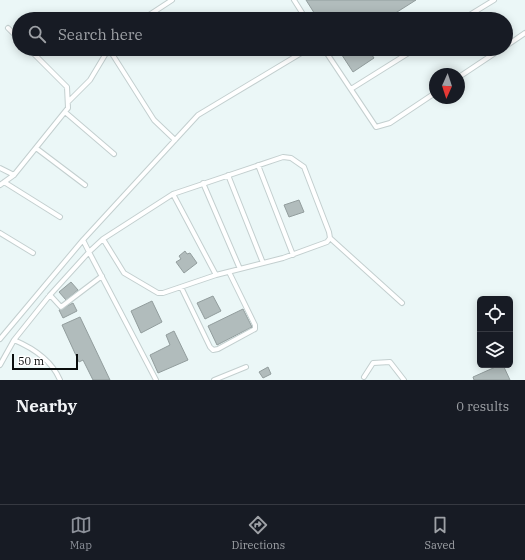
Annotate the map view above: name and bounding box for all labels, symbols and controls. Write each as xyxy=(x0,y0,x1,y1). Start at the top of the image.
search box xyxy=(12,12,513,56)
icon: search xyxy=(26,23,48,45)
text: Search here xyxy=(58,25,143,44)
north arrow xyxy=(429,68,465,104)
map controls xyxy=(477,296,513,368)
button: locate xyxy=(477,296,513,332)
button: layers xyxy=(477,332,513,368)
scale bar xyxy=(12,352,78,371)
text: 50 m xyxy=(18,354,44,368)
text: Nearby xyxy=(16,395,77,417)
text: 0 results xyxy=(456,398,509,415)
tab: Map xyxy=(70,514,92,552)
tab: Directions xyxy=(231,514,285,552)
tab: Saved xyxy=(424,514,455,552)

